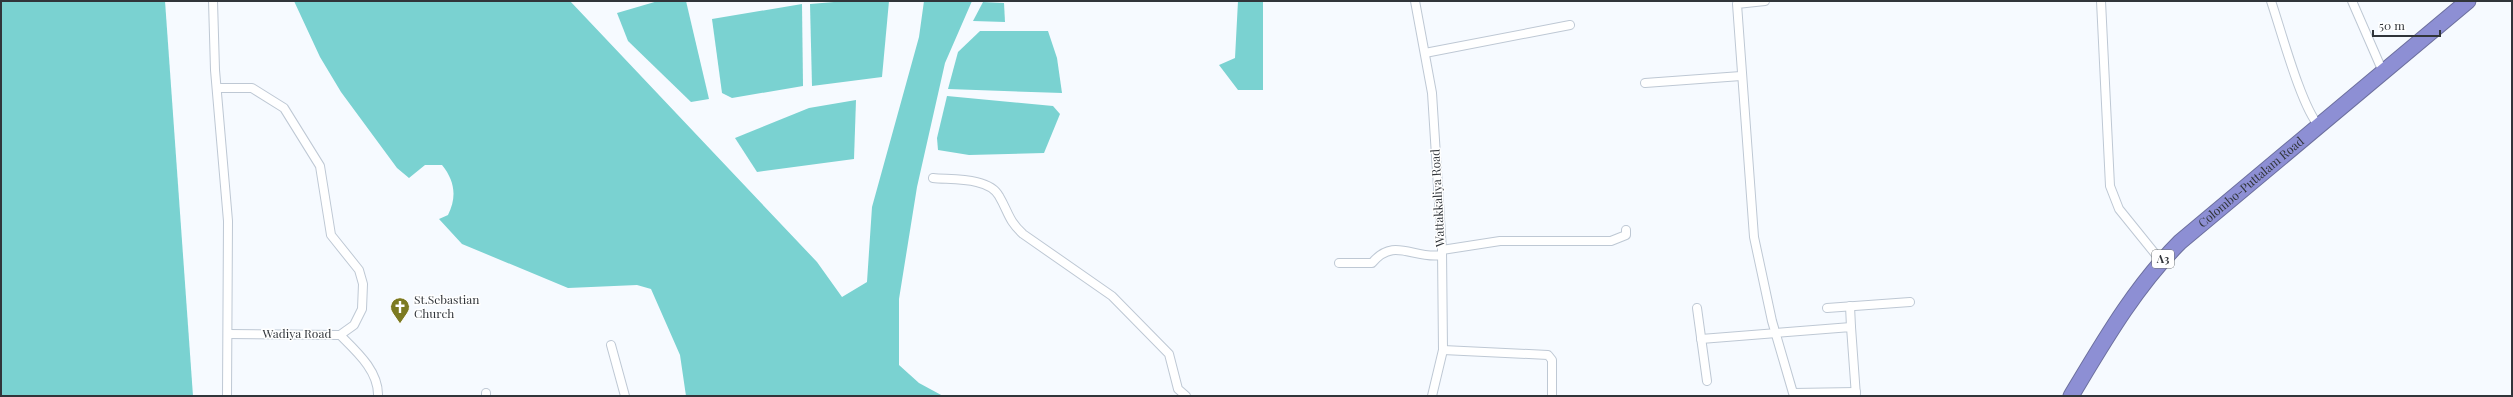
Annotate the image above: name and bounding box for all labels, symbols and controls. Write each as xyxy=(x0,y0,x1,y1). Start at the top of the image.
scale bar xyxy=(2373,12,2440,38)
text: 50 m xyxy=(2379,17,2405,33)
street label: Colombo-Puttalam Road xyxy=(2194,133,2307,230)
street label: Wattakkaliya Road xyxy=(1426,149,1448,248)
road number: A3 xyxy=(2152,250,2174,268)
place label: St.Sebastian Church xyxy=(414,291,479,321)
church icon: St.Sebastian Church xyxy=(389,296,411,324)
street label: Wadiya Road xyxy=(262,325,331,341)

